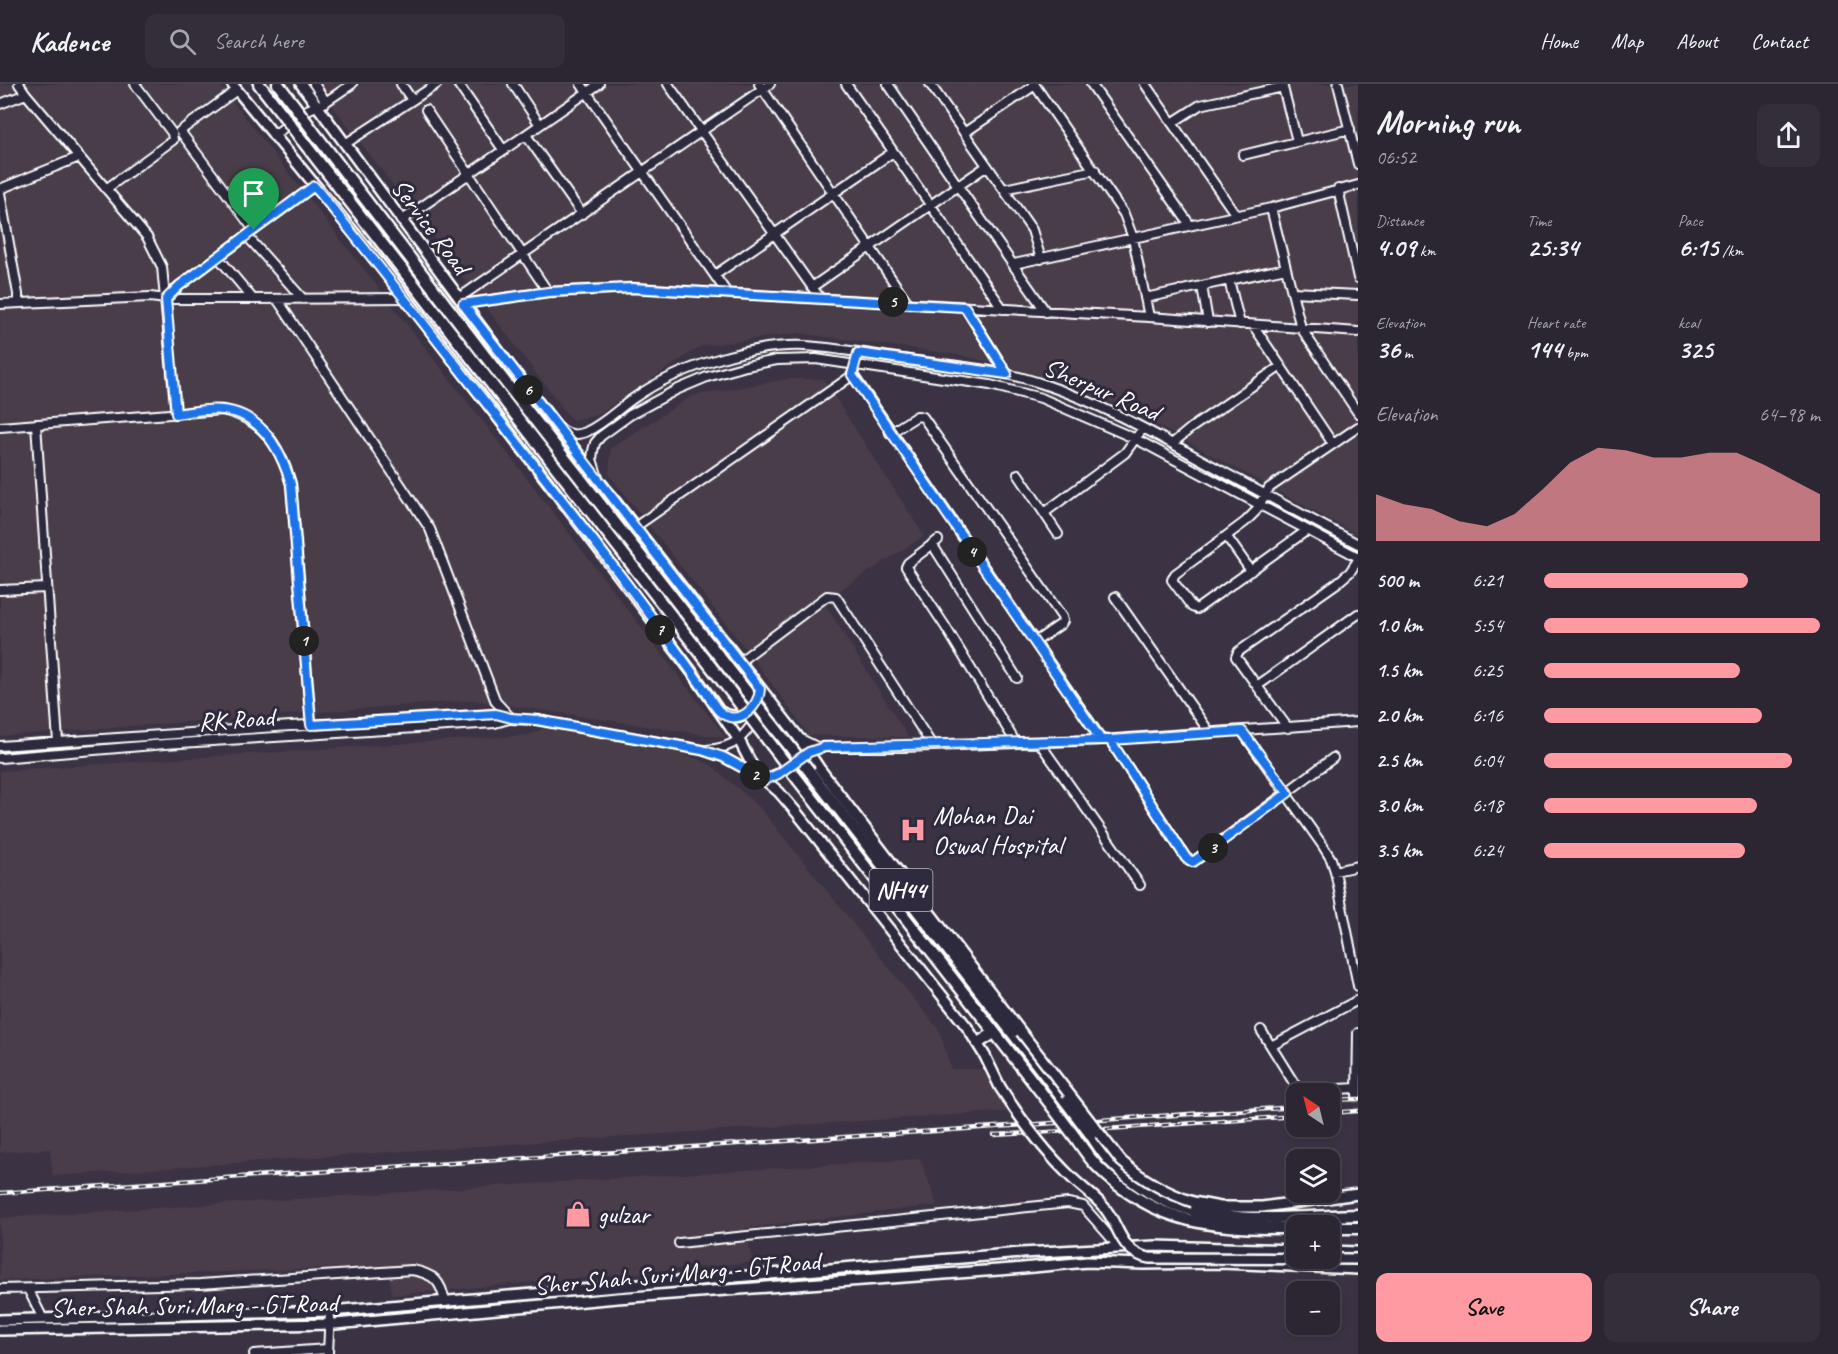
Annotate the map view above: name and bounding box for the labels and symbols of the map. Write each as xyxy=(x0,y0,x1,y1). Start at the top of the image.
pin xyxy=(228,168,279,230)
street label: Service Road xyxy=(384,172,480,284)
pin: 5 xyxy=(878,287,908,317)
street label: Sherpur Road xyxy=(1039,350,1168,430)
pin: 6 xyxy=(513,375,543,405)
pin: 4 xyxy=(957,537,987,567)
pin: 7 xyxy=(645,615,675,645)
pin: 1 xyxy=(289,626,319,656)
street label: RK Road xyxy=(197,700,279,739)
pin: 2 xyxy=(740,760,770,790)
place label: Mohan Dai Oswal Hospital xyxy=(933,799,1067,862)
hospital icon: Mohan Dai Oswal Hospital xyxy=(898,815,928,845)
pin: 3 xyxy=(1198,833,1228,863)
road number: NH44 xyxy=(870,869,932,911)
north arrow xyxy=(1286,1083,1340,1137)
place label: gulzar xyxy=(598,1198,652,1231)
shop icon: gulzar xyxy=(563,1199,593,1229)
street label: Sher Shah Suri Marg - GT Road xyxy=(533,1244,825,1302)
street label: Sher Shah Suri Marg - GT Road xyxy=(51,1286,341,1324)

